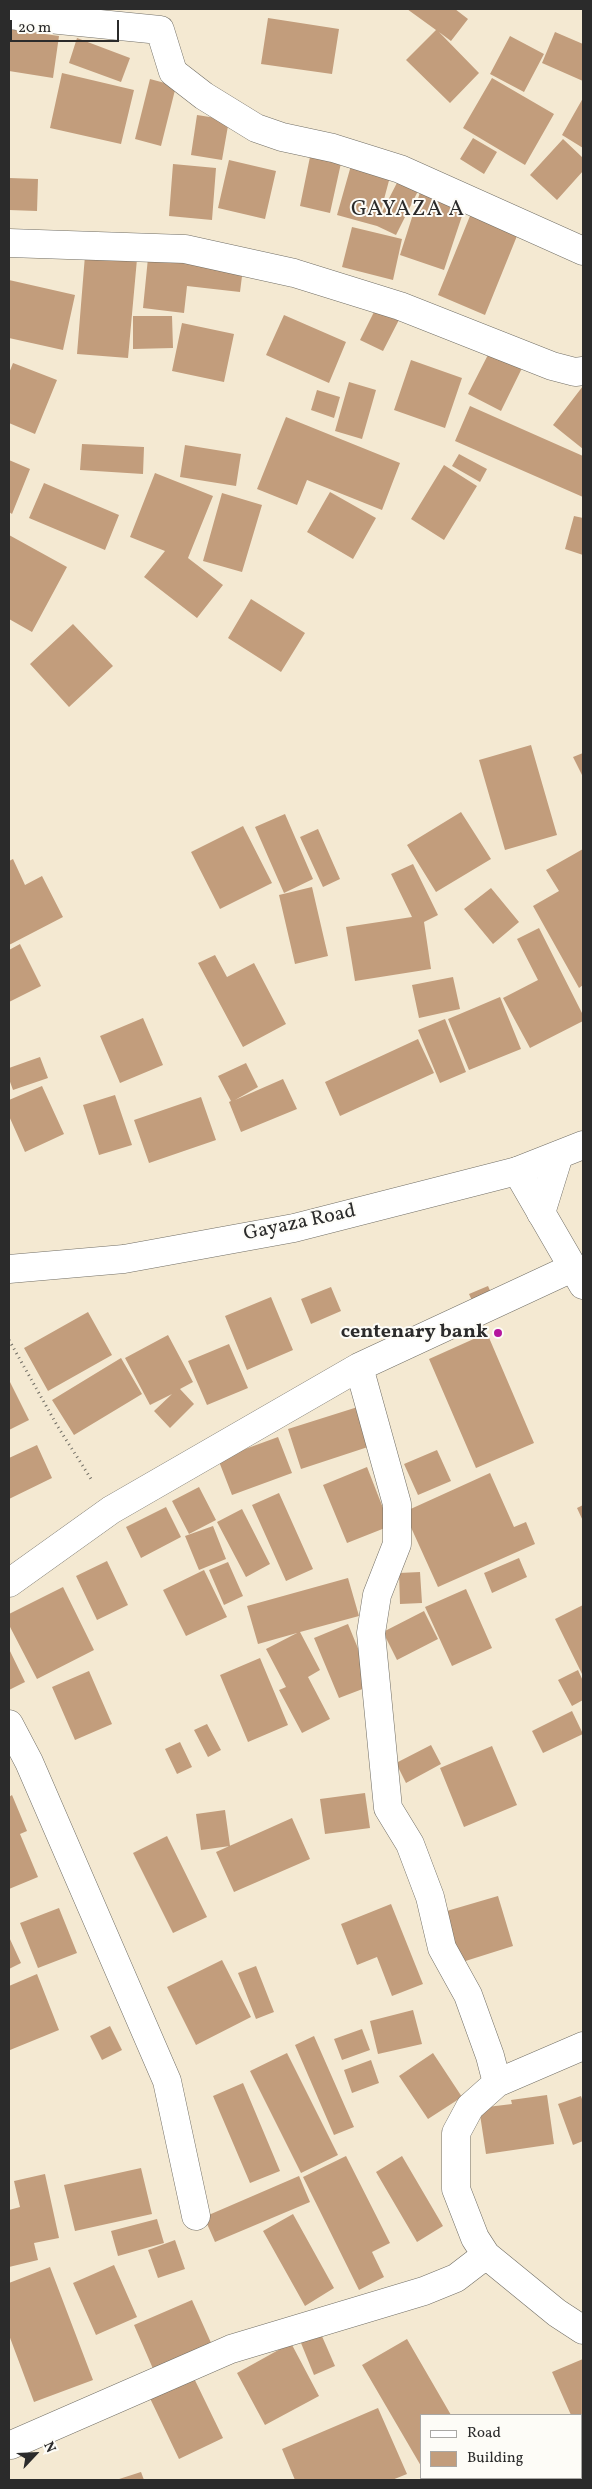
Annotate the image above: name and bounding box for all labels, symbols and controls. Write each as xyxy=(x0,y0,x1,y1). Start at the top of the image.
scale bar xyxy=(12,10,121,42)
text: 20 m xyxy=(18,18,51,39)
district label: GAYAZA A xyxy=(350,198,466,224)
street label: Gayaza Road xyxy=(242,1200,358,1248)
place label: centenary bank xyxy=(341,1321,488,1345)
marker: centenary bank xyxy=(492,1327,504,1339)
legend xyxy=(420,2414,582,2479)
text: Road xyxy=(467,2423,501,2444)
north arrow xyxy=(10,2429,60,2479)
text: N xyxy=(38,2439,60,2456)
text: Building xyxy=(467,2448,523,2469)

